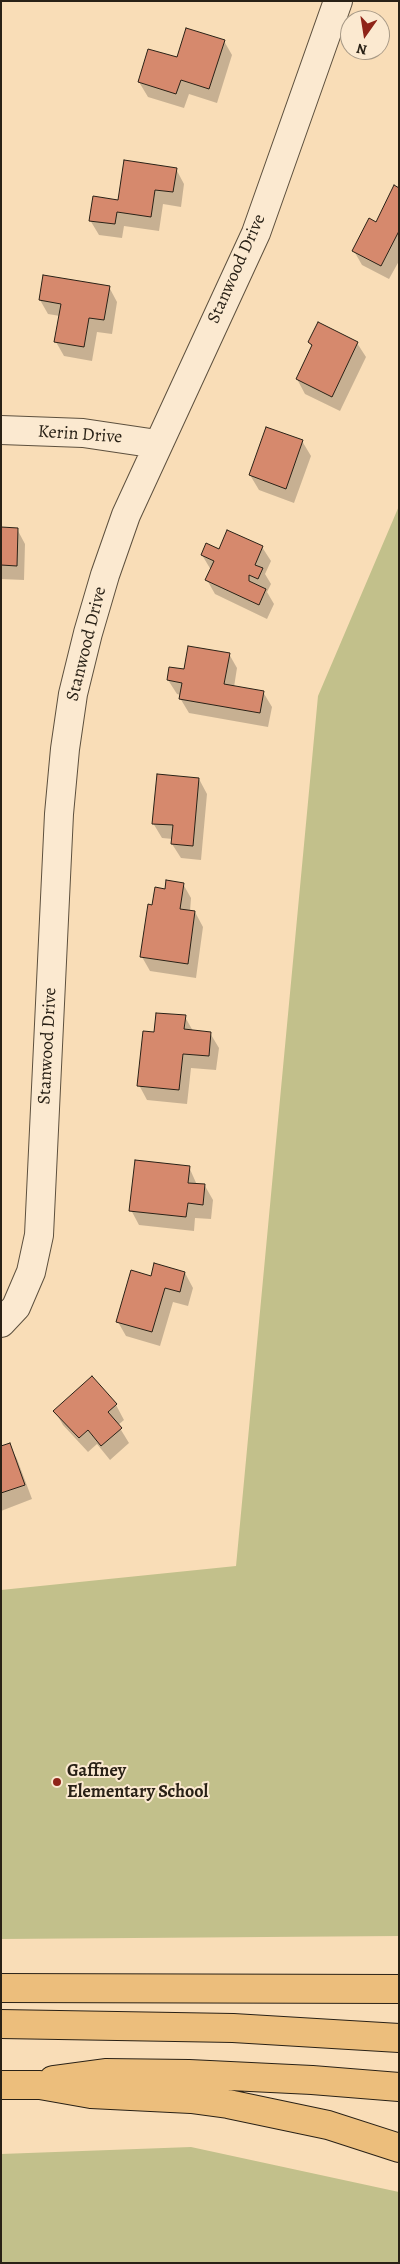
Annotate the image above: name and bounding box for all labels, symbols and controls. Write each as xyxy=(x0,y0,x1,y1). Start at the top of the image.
north arrow xyxy=(340,10,390,60)
text: N xyxy=(355,39,369,60)
street label: Stanwood Drive xyxy=(203,211,271,327)
street label: Kerin Drive xyxy=(37,421,123,449)
street label: Stanwood Drive xyxy=(62,584,112,704)
street label: Stanwood Drive xyxy=(34,987,62,1105)
place label: Gaffney Elementary School xyxy=(67,1761,208,1804)
marker: Gaffney Elementary School xyxy=(51,1776,63,1788)

